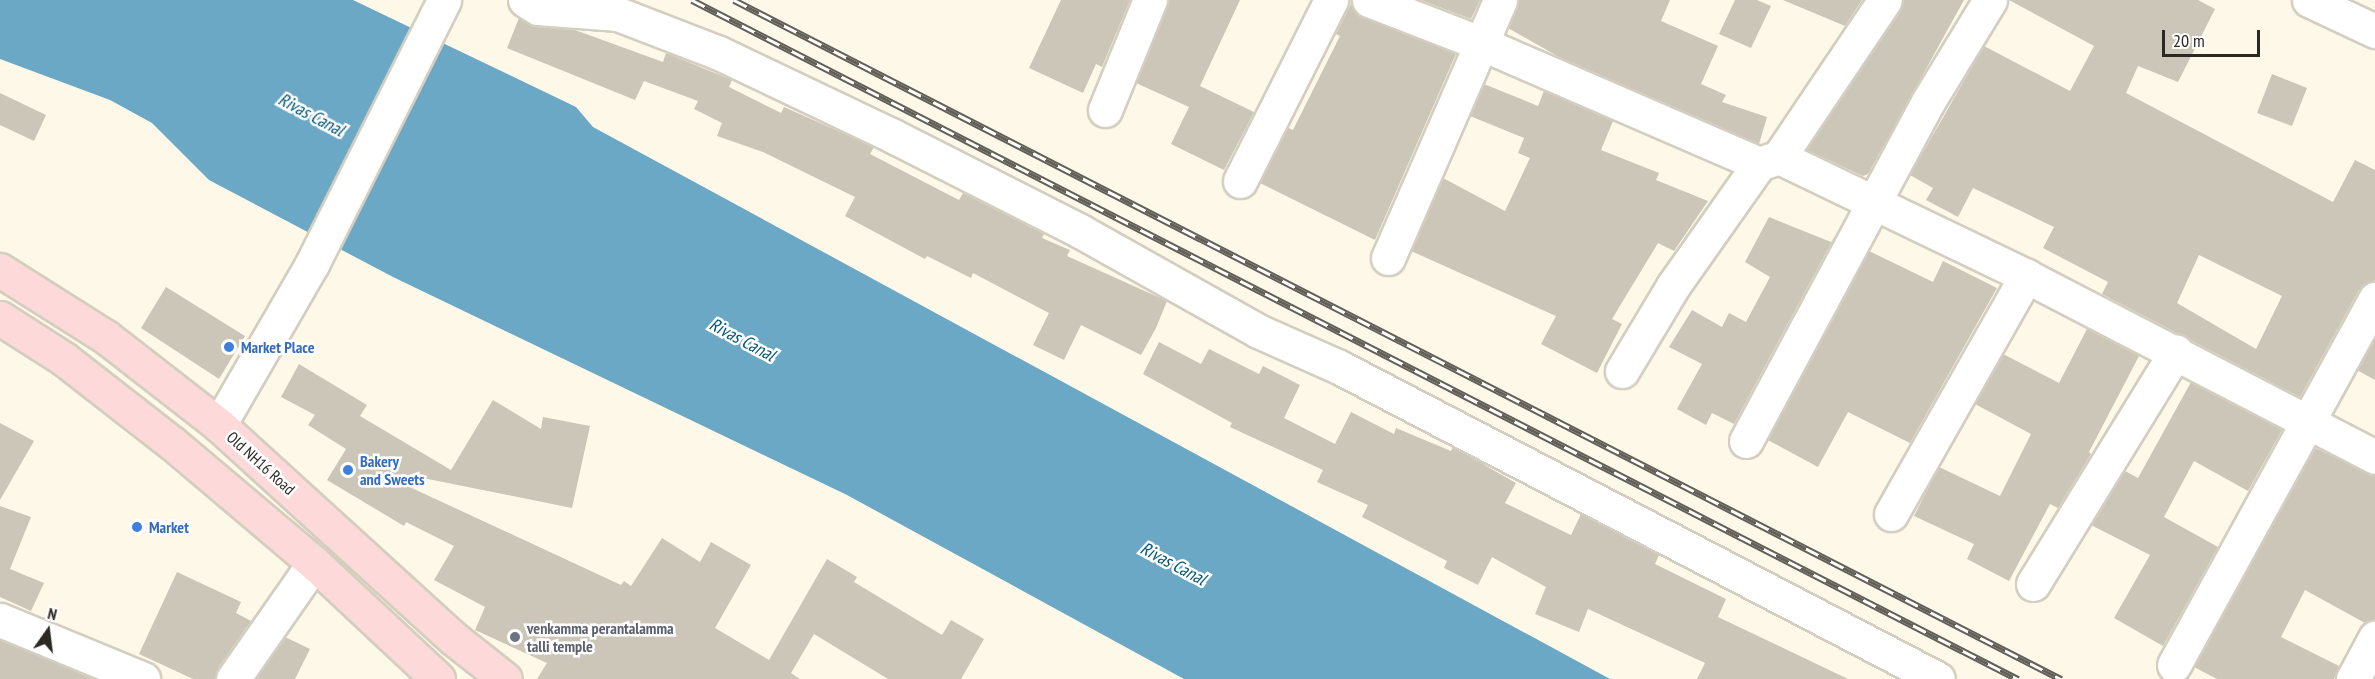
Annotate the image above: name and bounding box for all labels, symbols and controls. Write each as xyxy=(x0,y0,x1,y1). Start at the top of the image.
scale bar xyxy=(2165,18,2262,56)
text: 20 m xyxy=(2173,29,2205,52)
water label: Rivas Canal xyxy=(275,89,347,141)
water label: Rivas Canal xyxy=(706,314,778,366)
place label: Market Place xyxy=(241,337,315,357)
marker: Market Place xyxy=(222,340,236,354)
street label: Old NH16 Road xyxy=(223,427,299,499)
place label: Bakery and Sweets xyxy=(360,451,425,489)
marker: Bakery and Sweets xyxy=(341,463,355,477)
place label: Market xyxy=(149,517,189,537)
marker: Market xyxy=(130,520,144,534)
water label: Rivas Canal xyxy=(1137,538,1209,590)
north arrow xyxy=(18,601,78,661)
text: N xyxy=(46,603,59,624)
place label: venkamma perantalamma talli temple xyxy=(527,618,674,656)
marker: venkamma perantalamma talli temple xyxy=(508,630,522,644)

